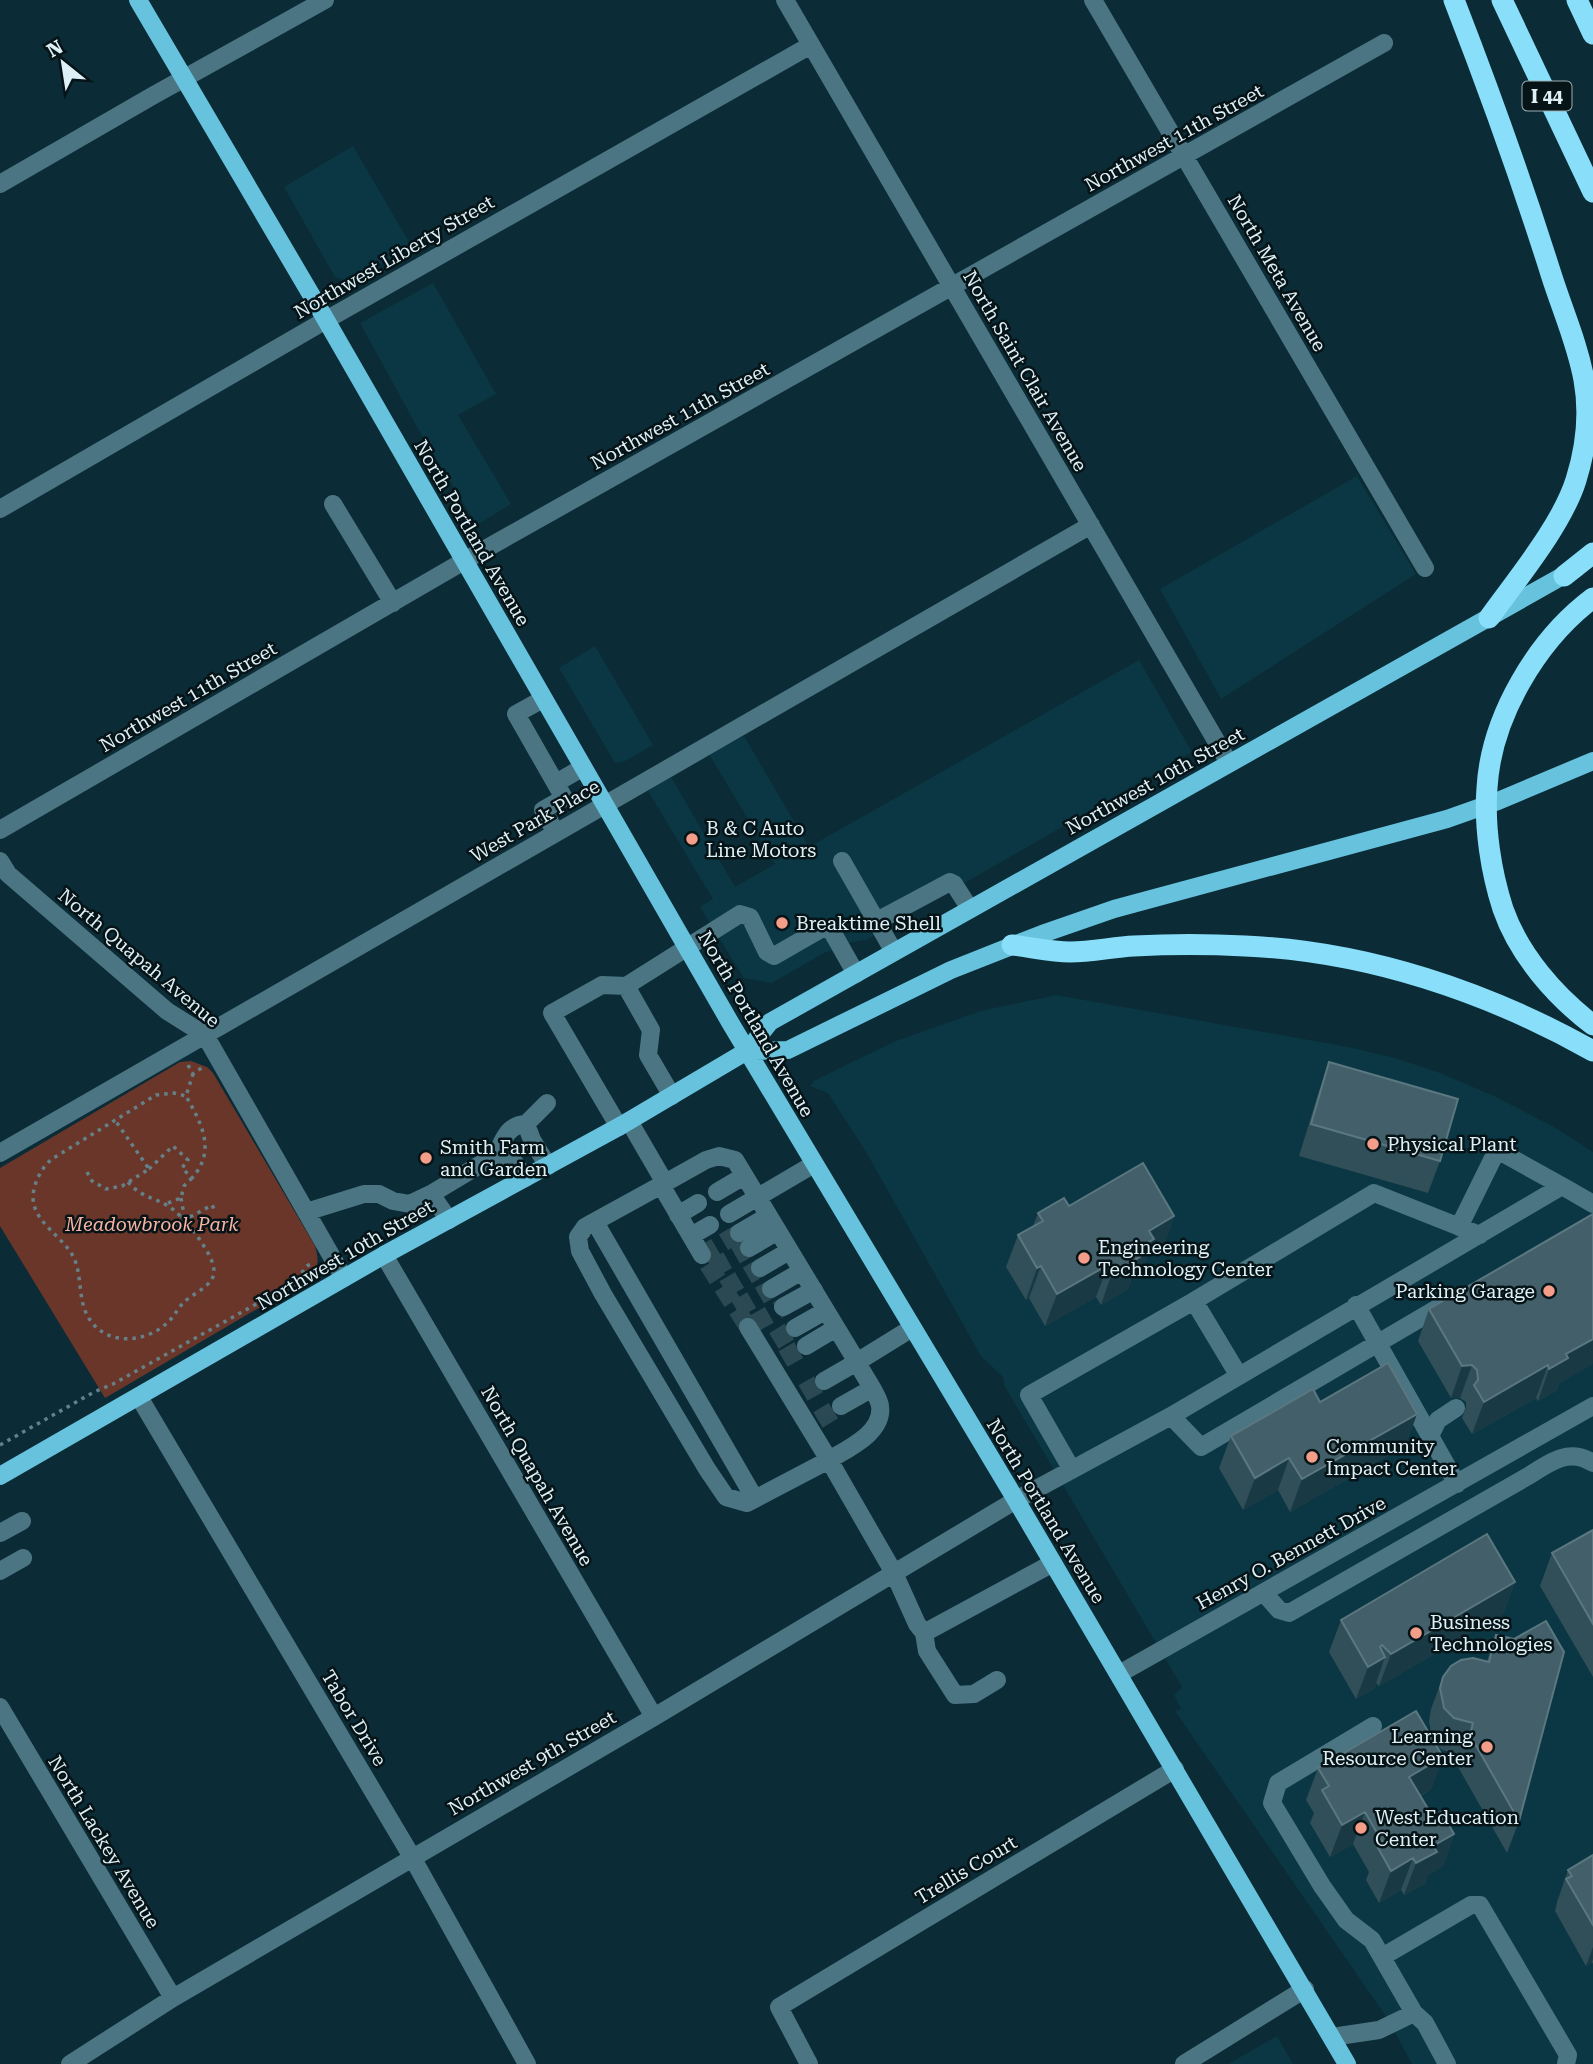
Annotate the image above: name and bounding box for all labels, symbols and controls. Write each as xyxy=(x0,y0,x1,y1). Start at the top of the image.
north arrow xyxy=(28,28,98,98)
text: N xyxy=(43,35,67,62)
street label: Northwest 11th Street xyxy=(1081,79,1267,197)
road number: I 44 xyxy=(1522,82,1572,110)
street label: Northwest Liberty Street xyxy=(290,190,498,324)
street label: North Meta Avenue xyxy=(1223,190,1331,356)
street label: North Saint Clair Avenue xyxy=(958,267,1092,475)
street label: Northwest 11th Street xyxy=(587,357,773,475)
street label: North Portland Avenue xyxy=(409,436,535,630)
street label: Northwest 11th Street xyxy=(95,637,281,757)
street label: Northwest 10th Street xyxy=(1062,722,1248,840)
street label: West Park Place xyxy=(466,775,604,867)
place label: B & C Auto Line Motors xyxy=(706,817,816,862)
marker: B & C Auto Line Motors xyxy=(684,831,700,847)
street label: North Quapah Avenue xyxy=(54,884,224,1032)
place label: Breaktime Shell xyxy=(796,912,941,935)
marker: Breaktime Shell xyxy=(774,915,790,931)
street label: North Portland Avenue xyxy=(693,927,819,1121)
place label: Physical Plant xyxy=(1387,1133,1517,1156)
place label: Smith Farm and Garden xyxy=(440,1136,547,1181)
marker: Physical Plant xyxy=(1365,1136,1381,1152)
marker: Smith Farm and Garden xyxy=(418,1150,434,1166)
street label: Northwest 10th Street xyxy=(252,1195,438,1315)
park label: Meadowbrook Park xyxy=(64,1213,239,1236)
place label: Engineering Technology Center xyxy=(1098,1236,1273,1281)
marker: Engineering Technology Center xyxy=(1076,1250,1092,1266)
place label: Parking Garage xyxy=(1395,1280,1535,1303)
marker: Parking Garage xyxy=(1541,1283,1557,1299)
street label: North Quapah Avenue xyxy=(476,1382,598,1570)
street label: North Portland Avenue xyxy=(982,1415,1110,1607)
place label: Community Impact Center xyxy=(1326,1435,1457,1480)
marker: Community Impact Center xyxy=(1304,1449,1320,1465)
street label: Henry O. Bennett Drive xyxy=(1192,1491,1390,1615)
place label: Business Technologies xyxy=(1430,1611,1553,1656)
marker: Business Technologies xyxy=(1408,1625,1424,1641)
street label: Tabor Drive xyxy=(316,1666,392,1770)
street label: Northwest 9th Street xyxy=(444,1706,620,1820)
place label: Learning Resource Center xyxy=(1322,1725,1473,1770)
marker: Learning Resource Center xyxy=(1479,1739,1495,1755)
street label: North Lackey Avenue xyxy=(43,1751,165,1933)
place label: West Education Center xyxy=(1375,1806,1519,1851)
marker: West Education Center xyxy=(1353,1820,1369,1836)
street label: Trellis Court xyxy=(911,1831,1021,1909)

